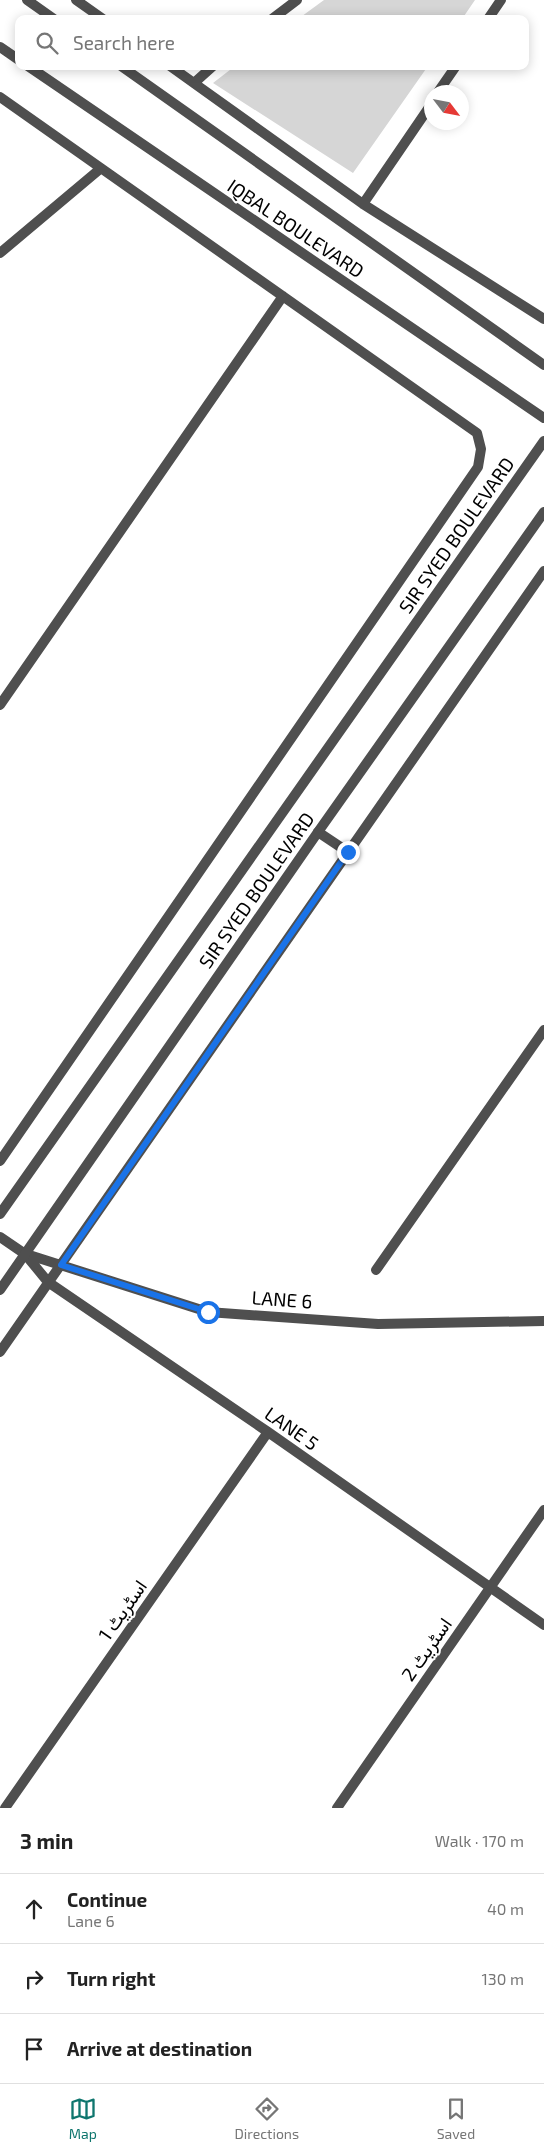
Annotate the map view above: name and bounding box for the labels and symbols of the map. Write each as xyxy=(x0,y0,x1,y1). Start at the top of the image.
north arrow xyxy=(424,85,469,130)
street label: IQBAL BOULEVARD xyxy=(223,174,369,282)
street label: SIR SYED BOULEVARD xyxy=(394,453,518,617)
street label: SIR SYED BOULEVARD xyxy=(194,808,318,972)
route end xyxy=(337,841,360,864)
street label: LANE 6 xyxy=(251,1285,313,1313)
route start xyxy=(197,1301,220,1324)
street label: LANE 5 xyxy=(261,1401,323,1455)
street label: اسٹریٹ 1 xyxy=(93,1575,152,1645)
street label: اسٹریٹ 2 xyxy=(396,1613,457,1686)

